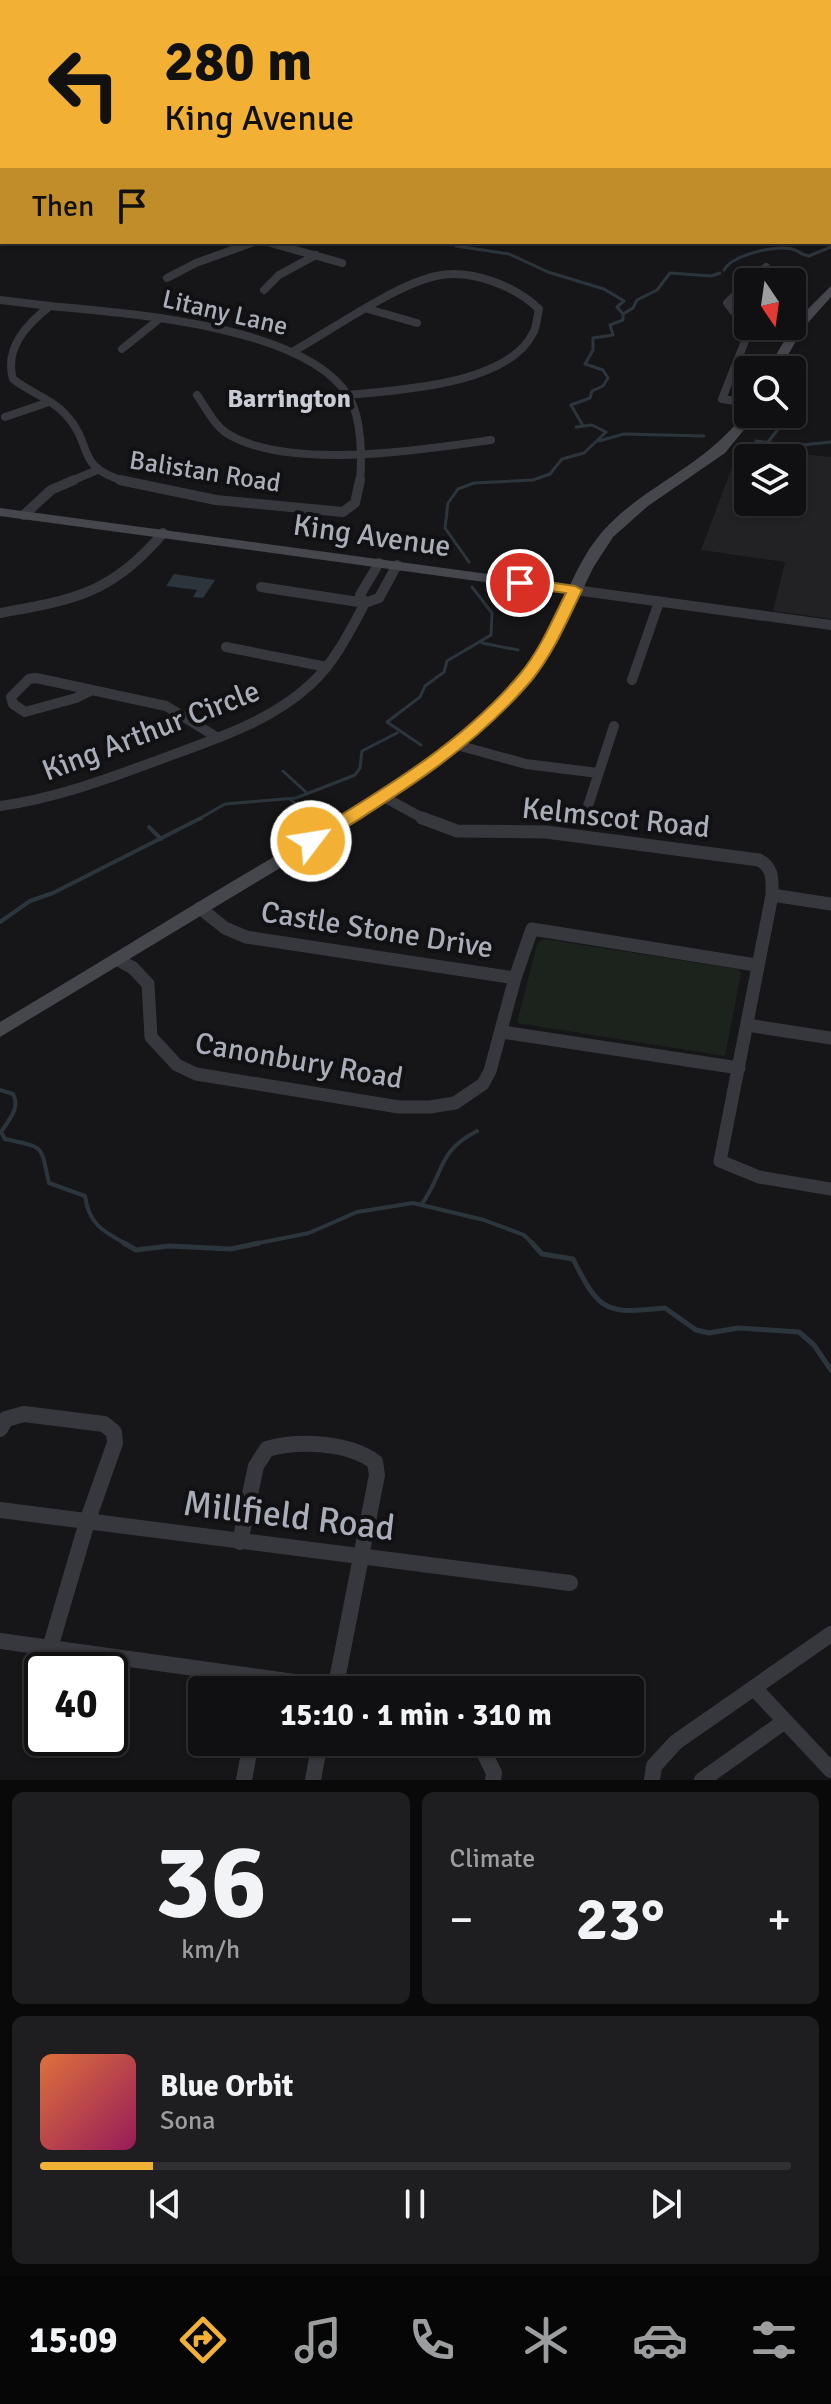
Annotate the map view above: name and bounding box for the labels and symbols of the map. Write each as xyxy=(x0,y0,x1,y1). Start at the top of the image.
north arrow xyxy=(734,268,806,340)
street label: Litany Lane xyxy=(159,283,291,343)
district label: Barrington xyxy=(227,383,351,415)
street label: Balistan Road xyxy=(127,444,283,500)
street label: King Avenue xyxy=(291,507,453,565)
pin xyxy=(486,549,554,617)
street label: King Arthur Circle xyxy=(37,673,265,789)
street label: Kelmscot Road xyxy=(520,790,712,846)
position arrow xyxy=(269,799,353,883)
street label: Castle Stone Drive xyxy=(258,893,496,967)
street label: Canonbury Road xyxy=(192,1025,406,1097)
street label: Millfield Road xyxy=(181,1481,397,1551)
speed limit sign: 40 xyxy=(24,1652,128,1756)

